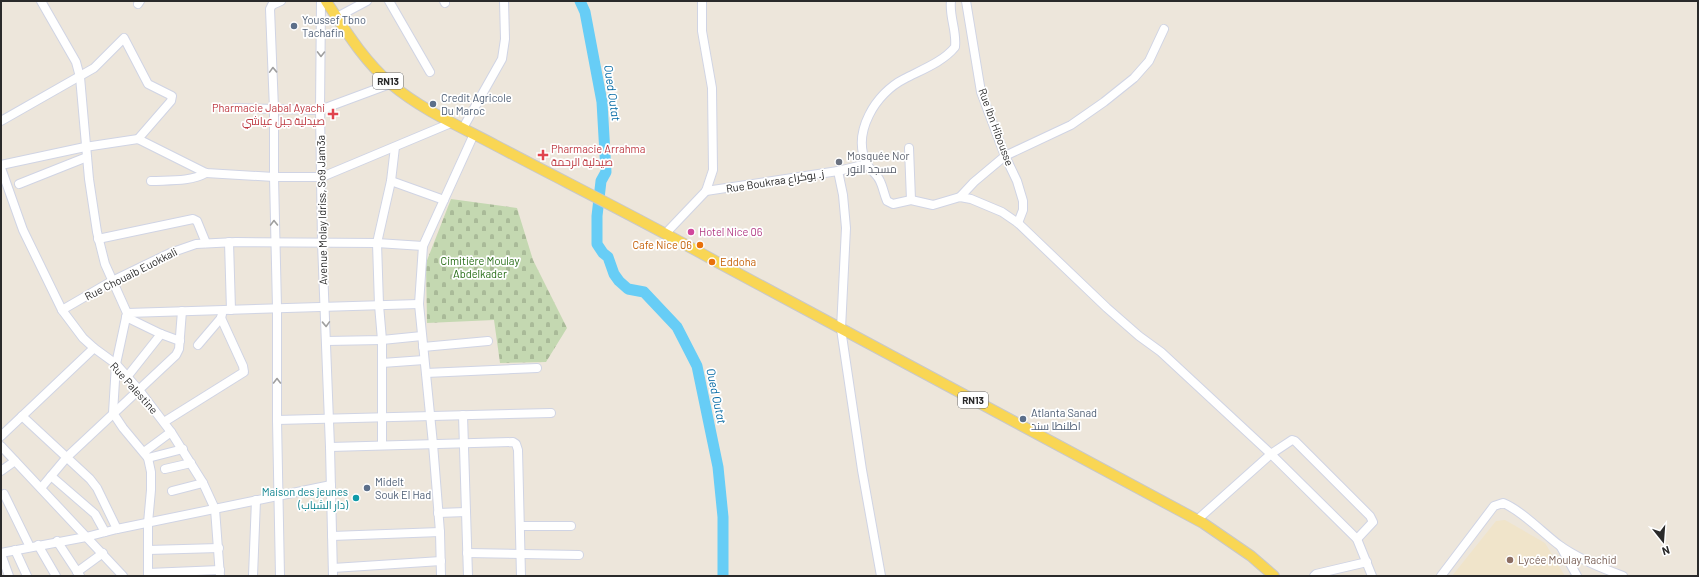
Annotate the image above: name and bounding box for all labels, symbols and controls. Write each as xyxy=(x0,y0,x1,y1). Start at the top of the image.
place label: Youssef Tbno Tachafin xyxy=(302,13,366,39)
marker: Youssef Tbno Tachafin xyxy=(289,21,299,31)
one-way arrow xyxy=(316,51,325,57)
water label: Oued Outat xyxy=(602,64,624,123)
one-way arrow xyxy=(269,67,277,73)
road number: RN13 xyxy=(373,73,403,89)
street label: Rue Ibn Hibousse xyxy=(976,86,1017,168)
place label: Credit Agricole Du Maroc xyxy=(441,91,512,117)
marker: Credit Agricole Du Maroc xyxy=(428,99,438,109)
place label: Pharmacie Jabal Ayachi صيدلية جبل عياشي xyxy=(212,101,325,129)
marker: Pharmacie Jabal Ayachi صيدلية جبل عياشي xyxy=(328,109,338,119)
street label: Avenue Molay Idriss, So9 Jam3a xyxy=(314,135,329,285)
place label: Pharmacie Arrahma صيدلية الرحمة xyxy=(551,142,645,169)
place label: Mosquée Nor مسجد النور xyxy=(846,149,909,176)
marker: Pharmacie Arrahma صيدلية الرحمة xyxy=(538,150,548,160)
marker: Mosquée Nor مسجد النور xyxy=(834,157,844,167)
street label: Rue Boukraa ز. بوكراع xyxy=(725,166,825,197)
one-way arrow xyxy=(270,220,279,226)
place label: Hotel Nice 06 xyxy=(699,225,763,238)
marker: Hotel Nice 06 xyxy=(686,227,696,237)
place label: Cafe Nice 06 xyxy=(632,238,692,251)
marker: Cafe Nice 06 xyxy=(695,240,705,250)
street label: Rue Chouaib Euokkali xyxy=(82,244,179,303)
park label: Cimitière Moulay Abdelkader xyxy=(441,254,519,280)
place label: Eddoha xyxy=(720,255,756,268)
marker: Eddoha xyxy=(707,257,717,267)
one-way arrow xyxy=(321,321,330,327)
street label: Rue Palestine xyxy=(108,359,161,416)
water label: Oued Outat xyxy=(704,367,730,426)
one-way arrow xyxy=(273,378,281,384)
road number: RN13 xyxy=(958,392,988,408)
place label: Atlanta Sanad اطلنطا سند xyxy=(1031,406,1097,432)
marker: Atlanta Sanad اطلنطا سند xyxy=(1018,414,1028,424)
place label: Midelt Souk El Had xyxy=(375,475,431,501)
marker: Midelt Souk El Had xyxy=(362,483,372,493)
place label: Maison des jeunes (دار الشباب) xyxy=(262,485,348,512)
marker: Maison des jeunes (دار الشباب) xyxy=(351,493,361,503)
north arrow xyxy=(1643,521,1683,561)
text: N xyxy=(1661,544,1671,558)
place label: Lycée Moulay Rachid xyxy=(1518,553,1617,566)
marker: Lycée Moulay Rachid xyxy=(1505,555,1515,565)

